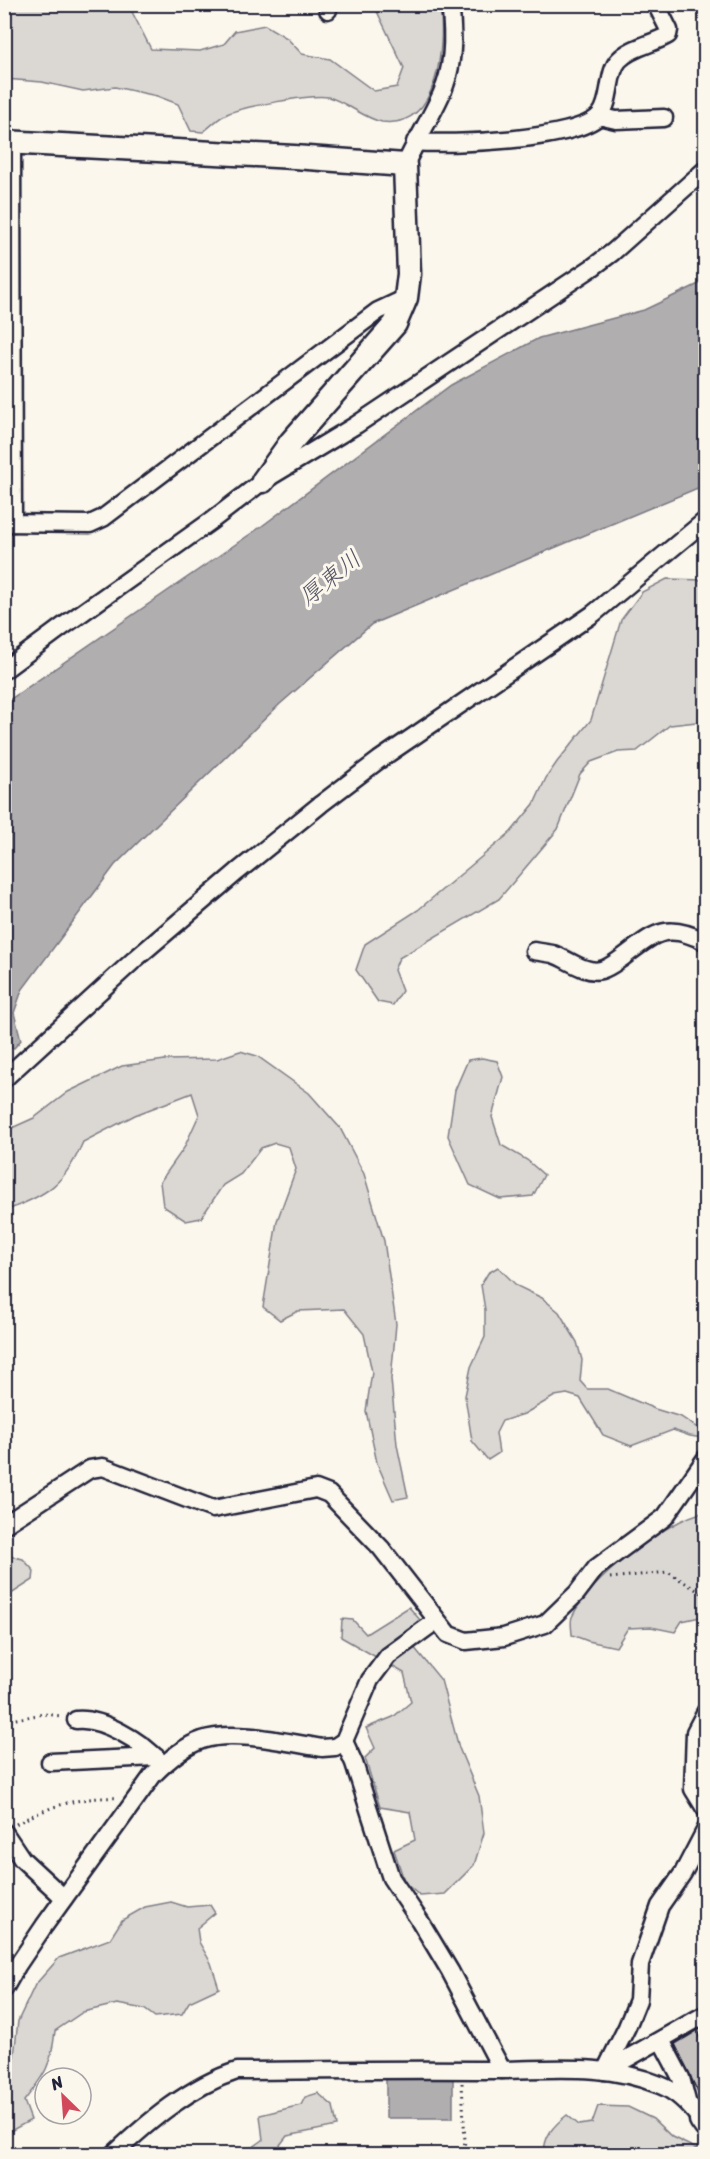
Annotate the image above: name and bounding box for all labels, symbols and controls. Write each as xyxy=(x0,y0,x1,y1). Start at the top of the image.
water label: 厚東川 xyxy=(289,539,371,617)
north arrow xyxy=(33,2066,93,2126)
text: N xyxy=(45,2067,69,2099)

